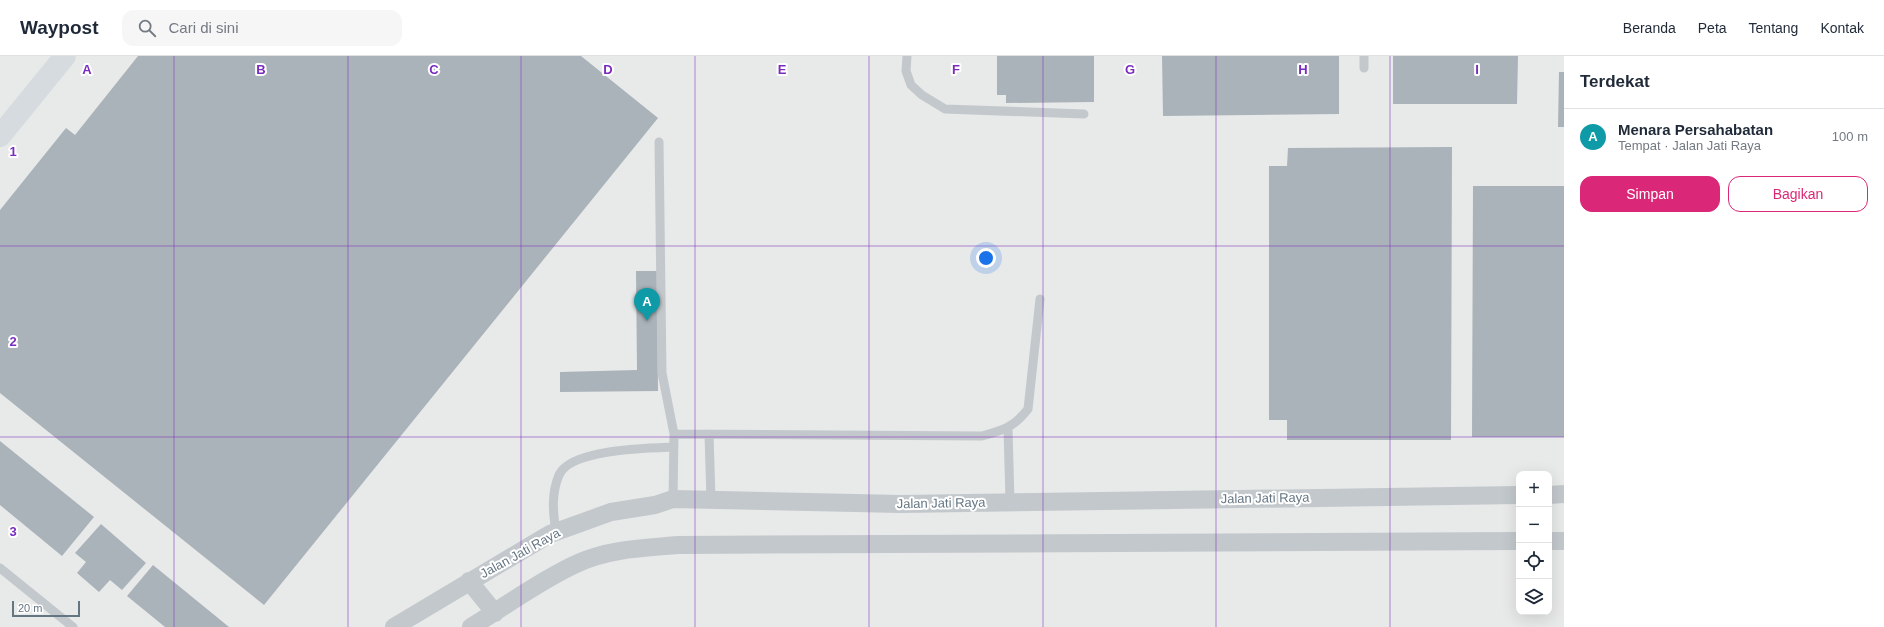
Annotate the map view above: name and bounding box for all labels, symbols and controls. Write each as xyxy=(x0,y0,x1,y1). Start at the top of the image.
search box xyxy=(122,10,402,46)
text: Waypost xyxy=(20,17,98,38)
icon: search xyxy=(136,17,158,39)
text: Cari di sini xyxy=(168,19,239,36)
text: Beranda xyxy=(1623,20,1676,36)
text: Peta xyxy=(1698,20,1727,36)
text: Tentang xyxy=(1749,20,1798,36)
text: Kontak xyxy=(1820,20,1864,36)
text: A xyxy=(82,62,92,77)
text: B xyxy=(256,62,266,77)
text: C xyxy=(429,62,439,77)
text: D xyxy=(603,62,613,77)
text: E xyxy=(778,62,787,77)
text: F xyxy=(952,62,960,77)
text: G xyxy=(1125,62,1135,77)
text: H xyxy=(1298,62,1308,77)
text: I xyxy=(1475,62,1479,77)
text: Terdekat xyxy=(1580,72,1650,91)
text: Menara Persahabatan xyxy=(1618,121,1773,138)
text: A xyxy=(1588,129,1598,144)
text: 100 m xyxy=(1832,129,1868,144)
text: Tempat · Jalan Jati Raya xyxy=(1618,138,1761,153)
text: 1 xyxy=(9,144,17,159)
button: Simpan xyxy=(1580,176,1720,212)
button: Bagikan xyxy=(1728,176,1868,212)
your location xyxy=(976,248,996,268)
pin: A xyxy=(634,288,660,321)
text: 2 xyxy=(9,334,17,349)
map controls xyxy=(1516,471,1552,615)
button: + xyxy=(1516,471,1552,507)
street label: Jalan Jati Raya xyxy=(1220,490,1310,506)
street label: Jalan Jati Raya xyxy=(896,495,986,511)
button: − xyxy=(1516,507,1552,543)
text: 3 xyxy=(9,524,17,539)
street label: Jalan Jati Raya xyxy=(477,525,563,581)
button: locate xyxy=(1516,543,1552,579)
button: layers xyxy=(1516,579,1552,615)
scale bar xyxy=(12,599,80,618)
text: 20 m xyxy=(18,602,42,614)

